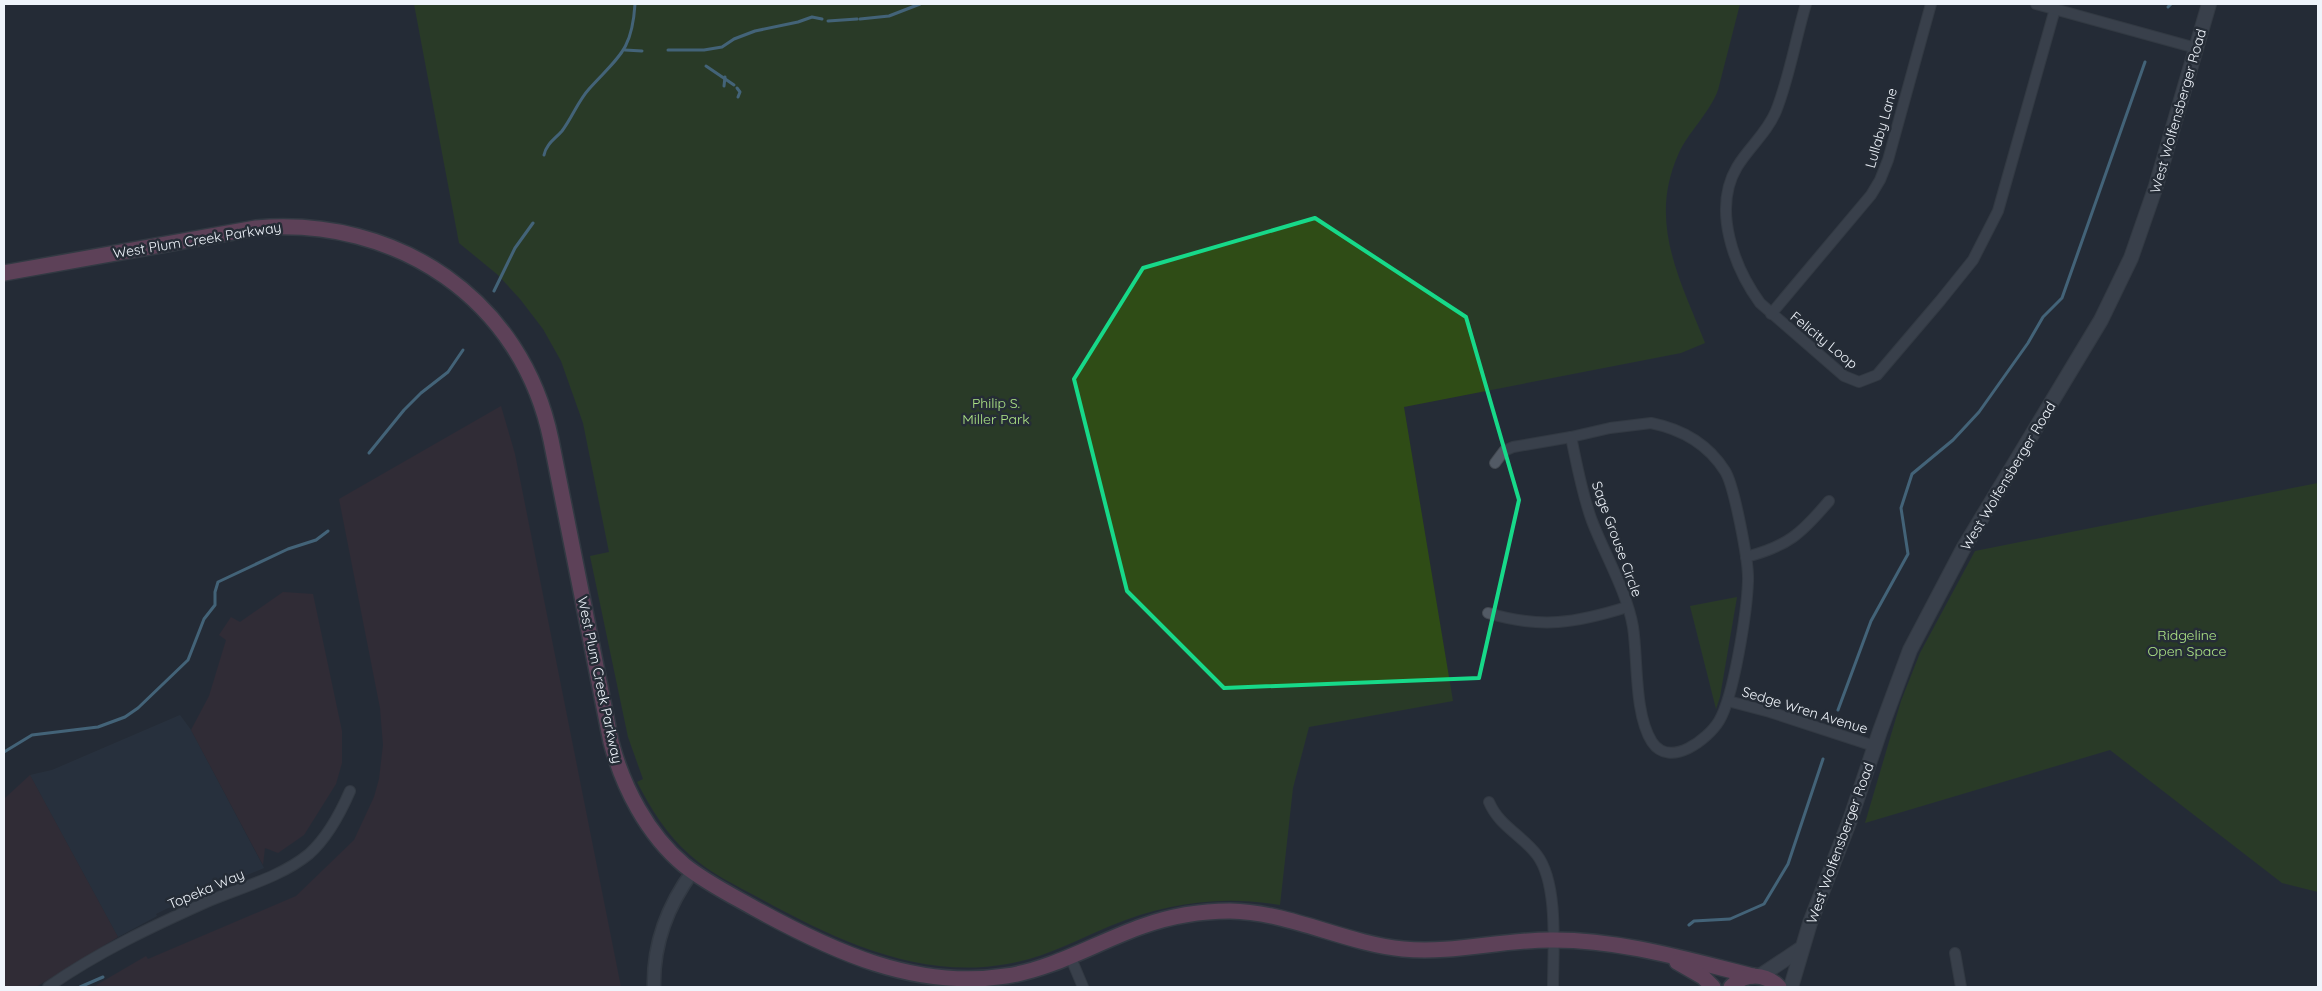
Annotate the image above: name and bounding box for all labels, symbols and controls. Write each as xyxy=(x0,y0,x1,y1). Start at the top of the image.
street label: West Wolfensberger Road xyxy=(2146,27,2210,195)
street label: Lullaby Lane xyxy=(1861,86,1901,170)
street label: West Plum Creek Parkway xyxy=(111,218,283,262)
street label: Felicity Loop xyxy=(1787,307,1861,373)
park label: Philip S. Miller Park xyxy=(962,394,1030,428)
street label: West Wolfensberger Road xyxy=(1956,398,2060,554)
street label: Sage Grouse Circle xyxy=(1588,479,1646,599)
street label: West Plum Creek Parkway xyxy=(573,595,627,765)
park label: Ridgeline Open Space xyxy=(2147,626,2227,660)
street label: Sedge Wren Avenue xyxy=(1740,682,1870,738)
street label: West Wolfensberger Road xyxy=(1802,760,1878,926)
street label: Topeka Way xyxy=(165,865,247,913)

